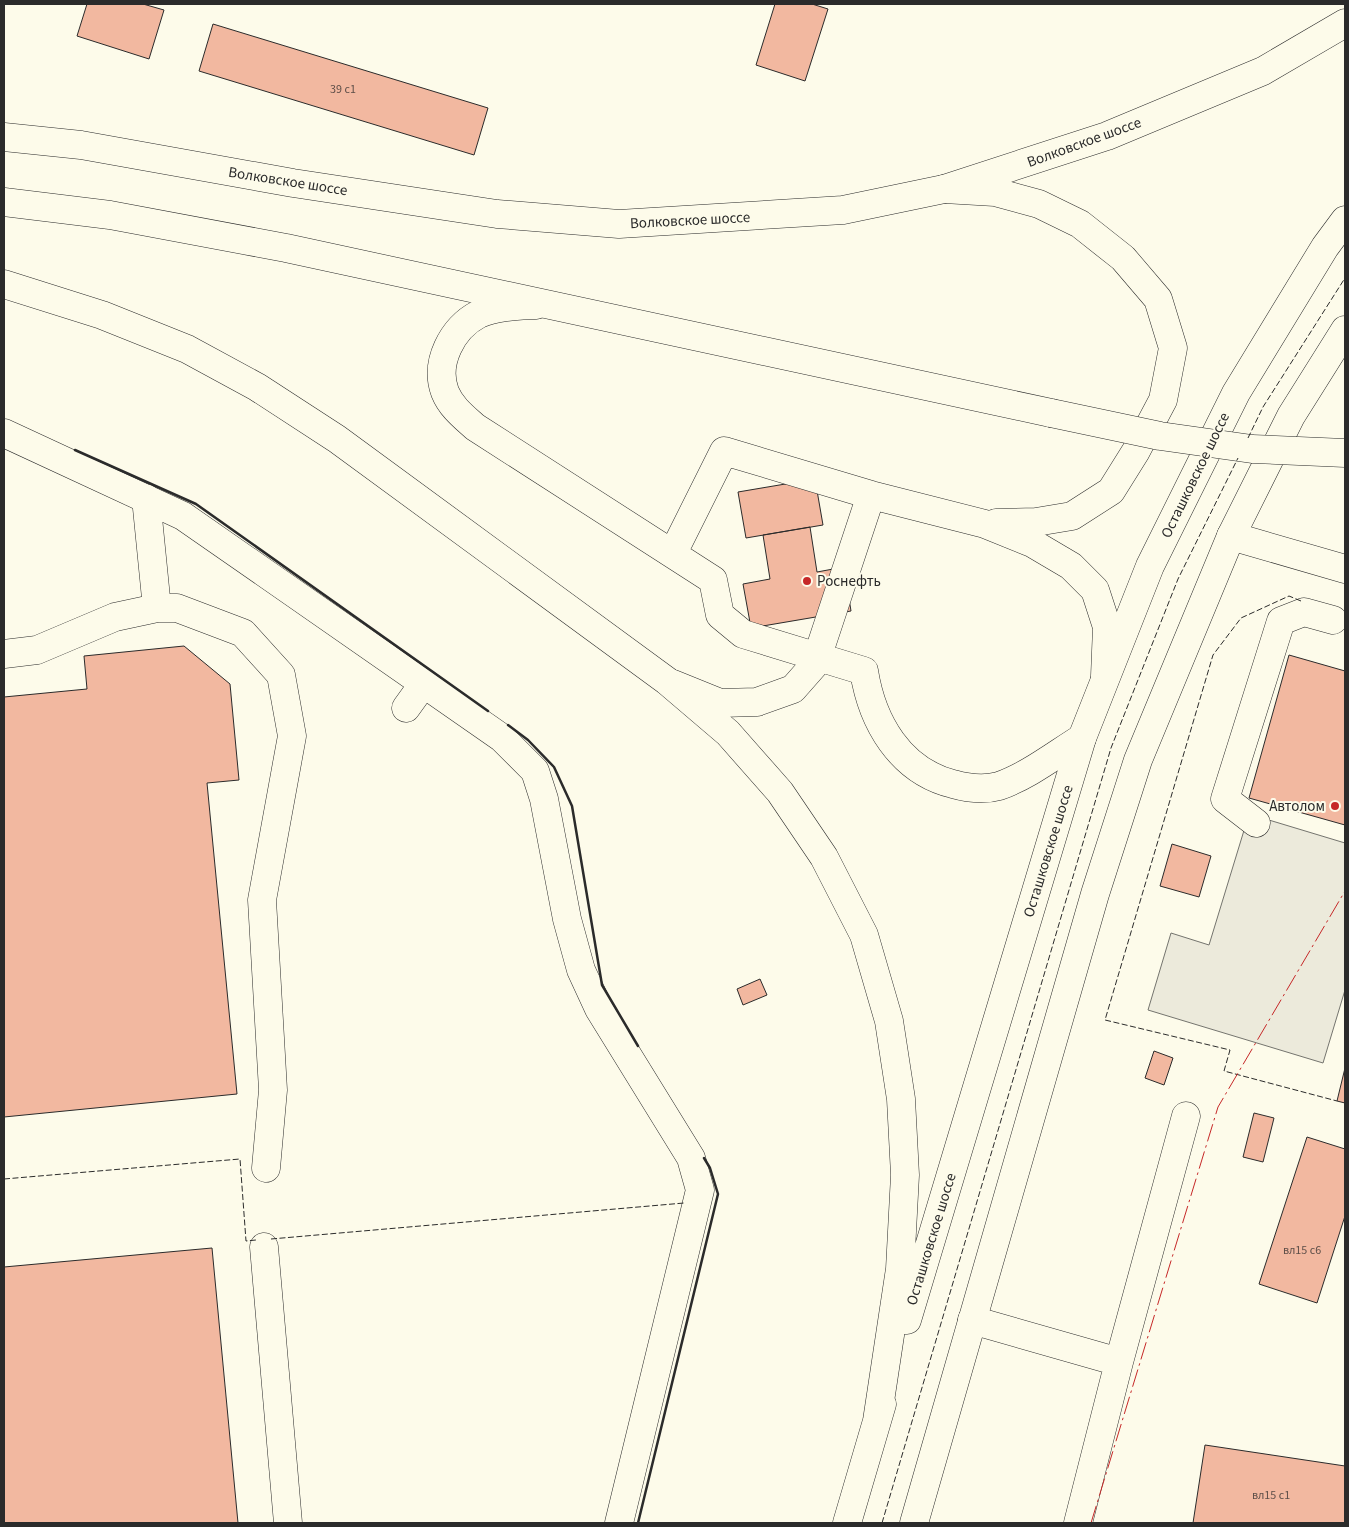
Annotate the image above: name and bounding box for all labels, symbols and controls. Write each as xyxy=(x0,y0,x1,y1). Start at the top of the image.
house number: 39 с1 xyxy=(330,81,356,98)
street label: Волковское шоссе xyxy=(1024,112,1144,173)
street label: Волковское шоссе xyxy=(227,162,349,201)
street label: Волковское шоссе xyxy=(629,207,751,234)
street label: Осташковское шоссе xyxy=(1156,409,1235,542)
place label: Роснефть xyxy=(817,571,881,592)
marker: Роснефть xyxy=(801,575,813,587)
street label: Осташковское шоссе xyxy=(1018,782,1079,920)
place label: Автолом xyxy=(1269,796,1325,817)
marker: Автолом xyxy=(1329,800,1341,812)
street label: Осташковское шоссе xyxy=(901,1170,962,1308)
house number: вл15 с6 xyxy=(1283,1242,1321,1259)
house number: вл15 с1 xyxy=(1252,1487,1290,1504)

